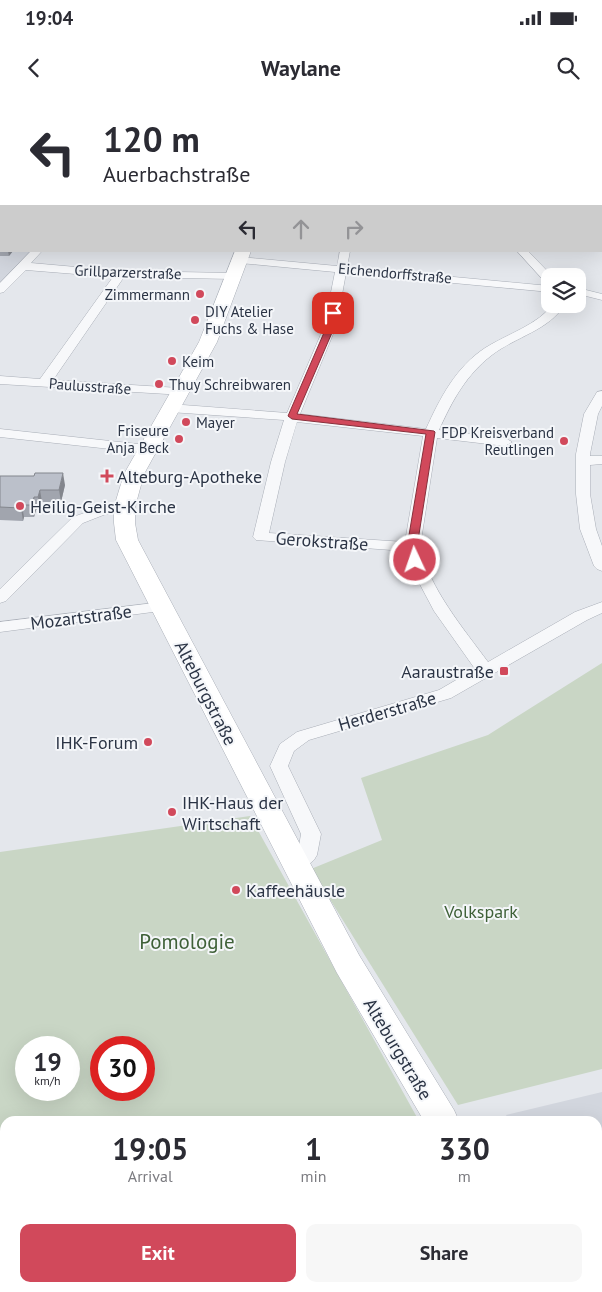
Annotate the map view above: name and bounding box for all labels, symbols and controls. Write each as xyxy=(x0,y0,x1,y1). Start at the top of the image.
text: 19:04 xyxy=(25,6,73,30)
icon: back xyxy=(20,54,48,82)
text: Waylane xyxy=(261,54,341,82)
icon: search xyxy=(554,54,582,82)
text: 120 m xyxy=(103,116,200,162)
icon: left xyxy=(20,120,85,185)
text: Auerbachstraße xyxy=(103,160,250,188)
icon: left xyxy=(234,215,262,243)
icon: ahead xyxy=(287,215,315,243)
icon: right xyxy=(340,215,368,243)
street label: Eichendorffstraße xyxy=(337,259,453,287)
street label: Grillparzerstraße xyxy=(74,261,182,283)
map controls xyxy=(541,268,586,313)
button: layers xyxy=(541,268,586,313)
place label: Zimmermann xyxy=(105,285,190,304)
marker: Zimmermann xyxy=(194,288,206,300)
pin xyxy=(312,292,354,334)
icon: arrive xyxy=(319,299,347,327)
place label: DIY Atelier Fuchs & Hase xyxy=(205,302,294,338)
marker: DIY Atelier Fuchs & Hase xyxy=(189,314,201,326)
place label: Keim xyxy=(182,352,214,371)
marker: Keim xyxy=(166,355,178,367)
street label: Paulusstraße xyxy=(48,374,132,398)
place label: Thuy Schreibwaren xyxy=(169,375,291,394)
marker: Thuy Schreibwaren xyxy=(153,378,165,390)
place label: Mayer xyxy=(196,413,235,432)
marker: Mayer xyxy=(180,416,192,428)
place label: Friseure Anja Beck xyxy=(106,421,170,457)
place label: FDP Kreisverband Reutlingen xyxy=(441,423,554,459)
marker: Friseure Anja Beck xyxy=(173,433,185,445)
marker: FDP Kreisverband Reutlingen xyxy=(558,435,570,447)
place label: Alteburg-Apotheke xyxy=(117,465,262,488)
marker: Alteburg-Apotheke xyxy=(101,470,113,482)
place label: Heilig-Geist-Kirche xyxy=(30,495,176,518)
marker: Heilig-Geist-Kirche xyxy=(14,500,26,512)
street label: Gerokstraße xyxy=(275,526,369,556)
position arrow xyxy=(388,533,440,585)
street label: Mozartstraße xyxy=(29,599,133,635)
street label: Alteburgstraße xyxy=(170,637,242,749)
place label: Aaraustraße xyxy=(401,660,494,683)
marker: Aaraustraße xyxy=(498,665,510,677)
street label: Herderstraße xyxy=(335,686,439,736)
place label: IHK-Forum xyxy=(55,731,138,754)
marker: IHK-Forum xyxy=(142,736,154,748)
place label: IHK-Haus der Wirtschaft xyxy=(182,791,283,835)
marker: IHK-Haus der Wirtschaft xyxy=(166,806,178,818)
place label: Kaffeehäusle xyxy=(246,879,345,902)
marker: Kaffeehäusle xyxy=(230,884,242,896)
park label: Volkspark xyxy=(443,900,518,923)
park label: Pomologie xyxy=(139,928,235,955)
street label: Alteburgstraße xyxy=(359,994,437,1104)
speed limit sign: 30 xyxy=(90,1036,155,1101)
text: 19 xyxy=(33,1046,62,1078)
text: km/h xyxy=(34,1073,61,1088)
text: 19:05 xyxy=(112,1129,188,1168)
text: 1 xyxy=(305,1129,322,1168)
text: 330 xyxy=(439,1129,490,1168)
text: Arrival xyxy=(128,1166,173,1186)
text: min xyxy=(301,1166,327,1186)
text: m xyxy=(458,1166,471,1186)
button: Exit xyxy=(20,1224,296,1282)
button: Share xyxy=(306,1224,582,1282)

